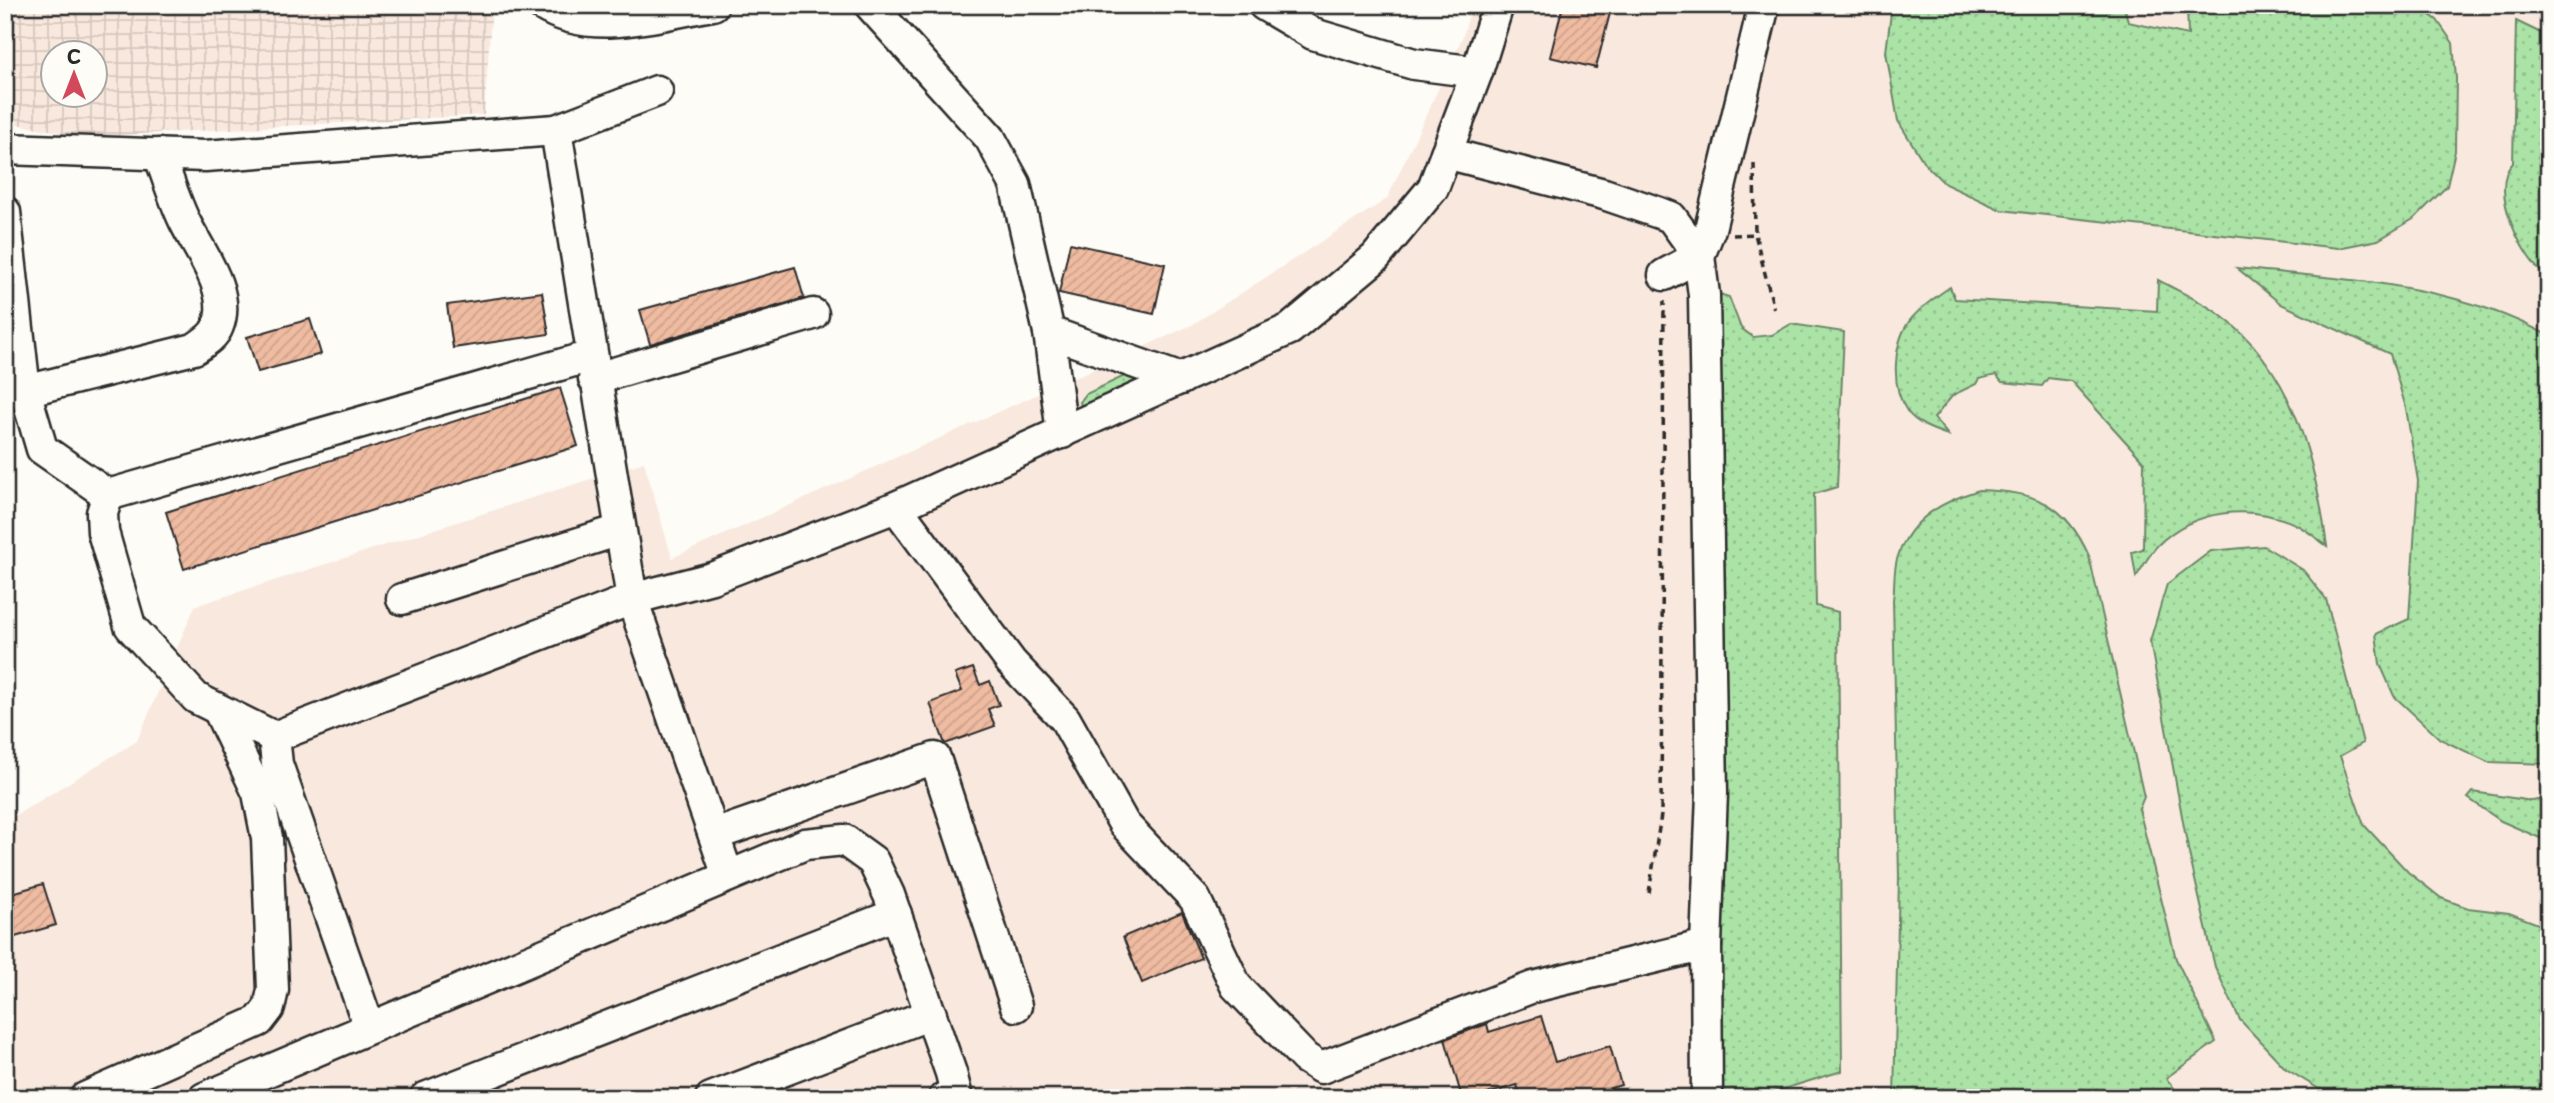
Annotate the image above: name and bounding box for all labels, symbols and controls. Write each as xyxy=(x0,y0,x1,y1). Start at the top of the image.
north arrow xyxy=(38,38,108,108)
text: С xyxy=(67,42,81,70)

